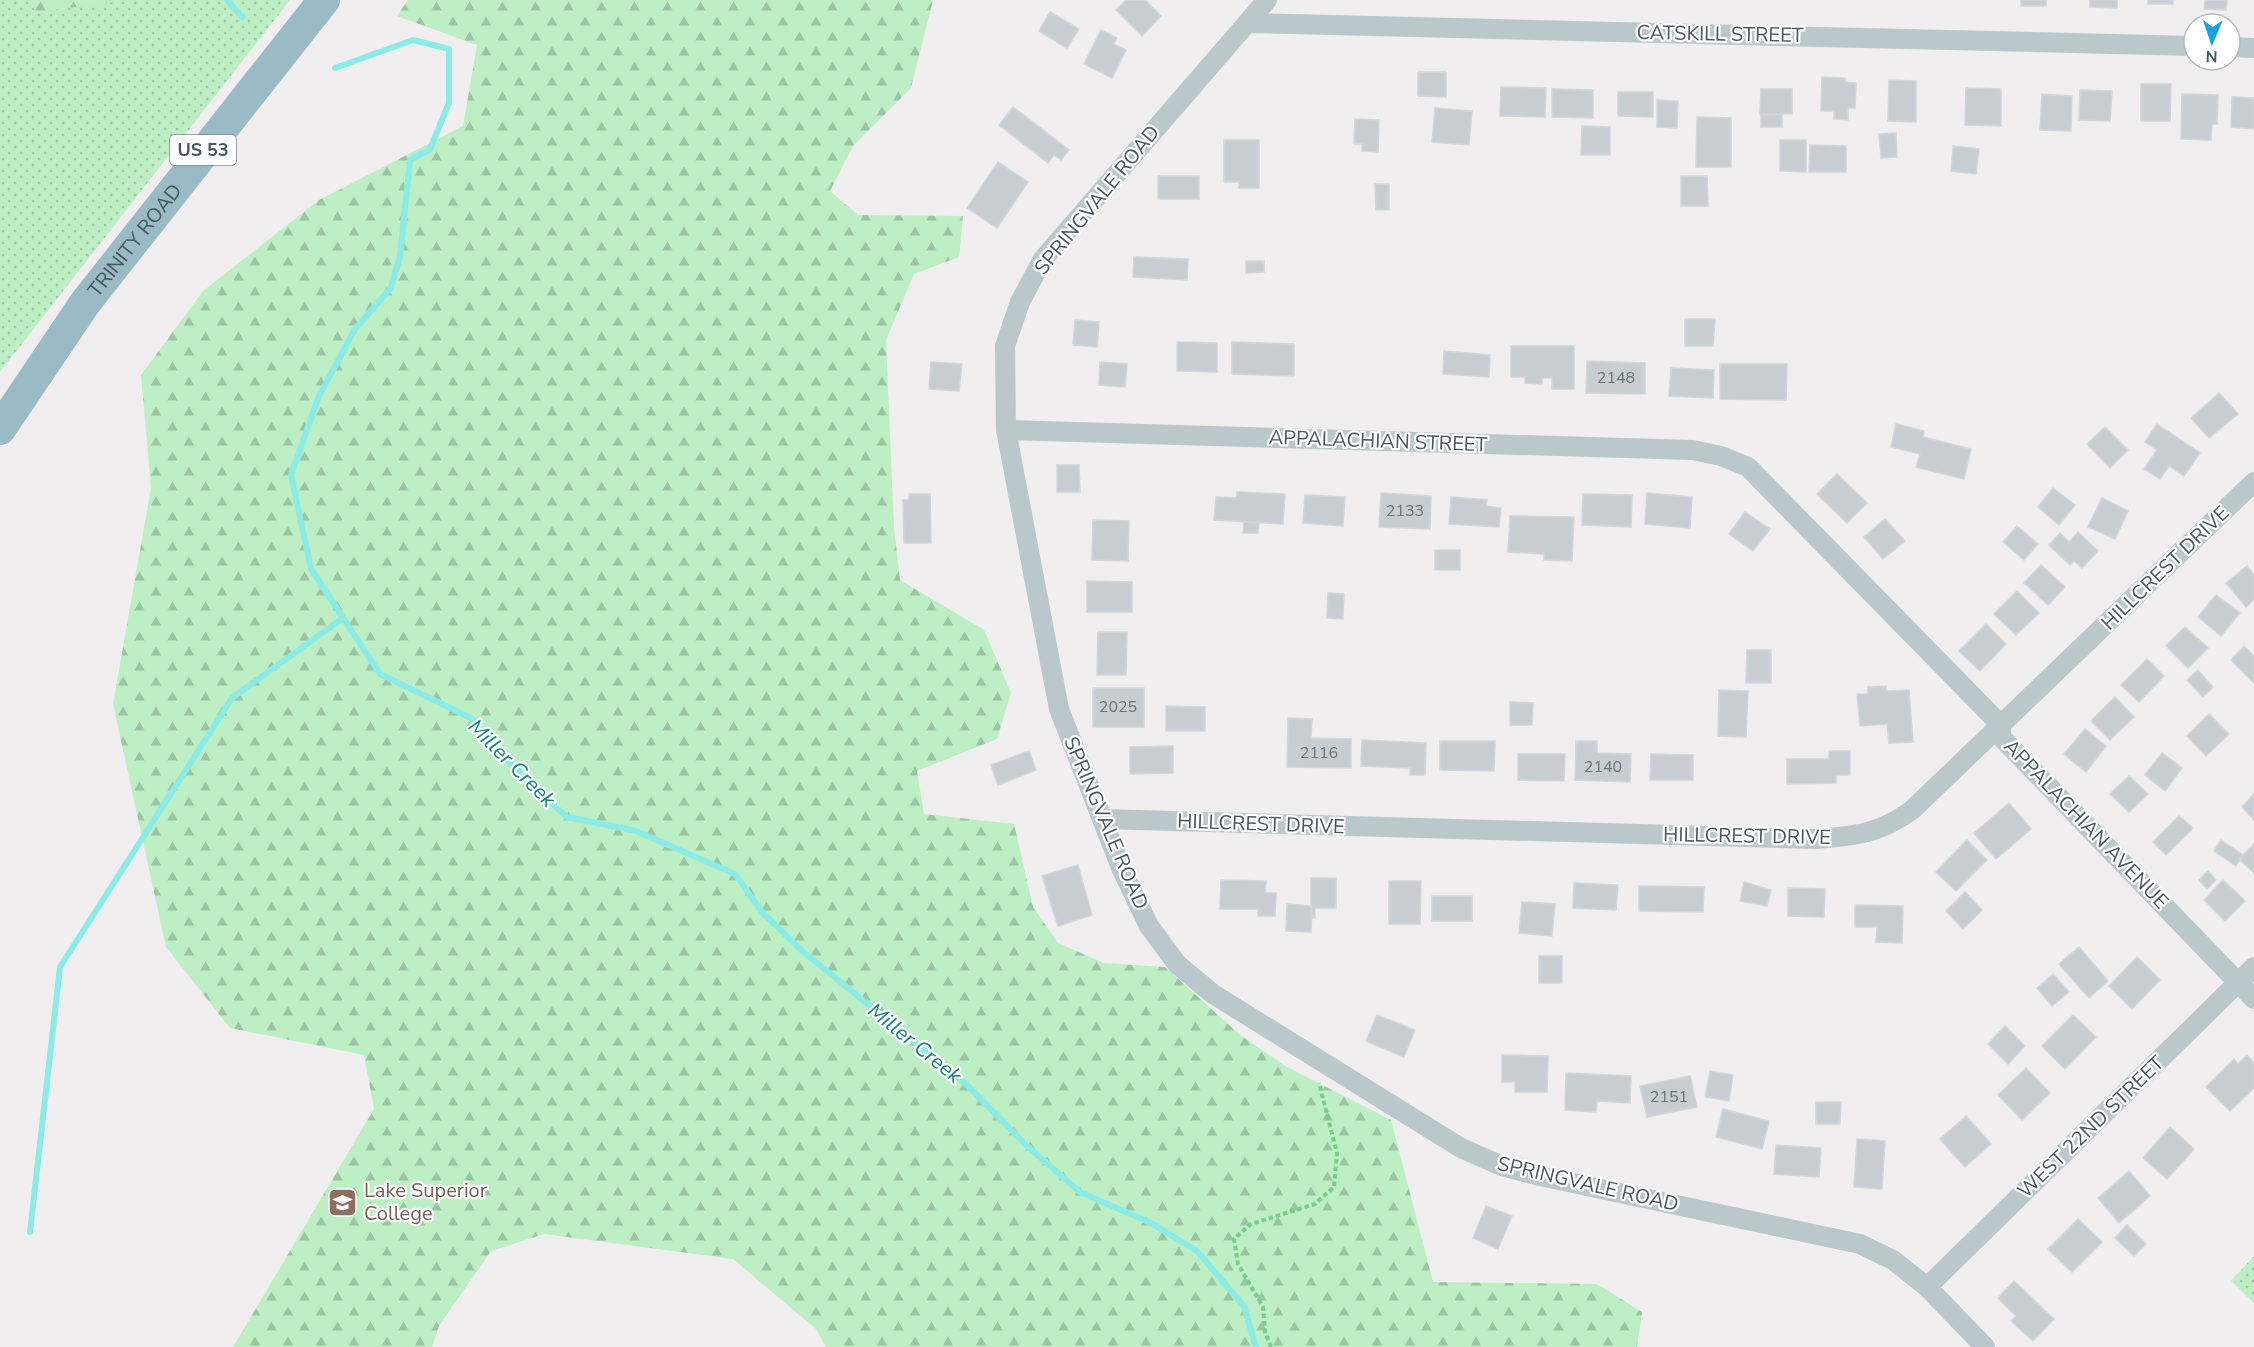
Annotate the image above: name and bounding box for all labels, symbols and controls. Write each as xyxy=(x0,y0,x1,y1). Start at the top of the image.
north arrow xyxy=(2182,12,2242,72)
street label: CATSKILL STREET xyxy=(1636,19,1804,49)
text: N xyxy=(2205,45,2218,67)
street label: SPRINGVALE ROAD xyxy=(1028,119,1166,281)
road number: US 53 xyxy=(170,135,236,165)
street label: TRINITY ROAD xyxy=(81,178,188,303)
house number: 2148 xyxy=(1597,367,1635,389)
street label: APPALACHIAN STREET xyxy=(1268,424,1488,458)
house number: 2133 xyxy=(1386,500,1424,522)
street label: HILLCREST DRIVE xyxy=(2095,500,2235,636)
house number: 2025 xyxy=(1099,696,1137,718)
water label: Miller Creek xyxy=(462,713,562,813)
street label: SPRINGVALE ROAD xyxy=(1057,732,1155,914)
street label: APPALACHIAN AVENUE xyxy=(1998,733,2174,915)
house number: 2116 xyxy=(1300,742,1338,764)
house number: 2140 xyxy=(1584,756,1622,778)
street label: HILLCREST DRIVE xyxy=(1177,808,1345,840)
street label: HILLCREST DRIVE xyxy=(1663,821,1831,851)
water label: Miller Creek xyxy=(862,996,968,1090)
street label: WEST 22ND STREET xyxy=(2012,1050,2170,1204)
house number: 2151 xyxy=(1650,1086,1688,1108)
street label: SPRINGVALE ROAD xyxy=(1495,1150,1681,1218)
place label: Lake Superior College xyxy=(364,1177,487,1227)
school or university icon: Lake Superior College xyxy=(327,1186,359,1218)

